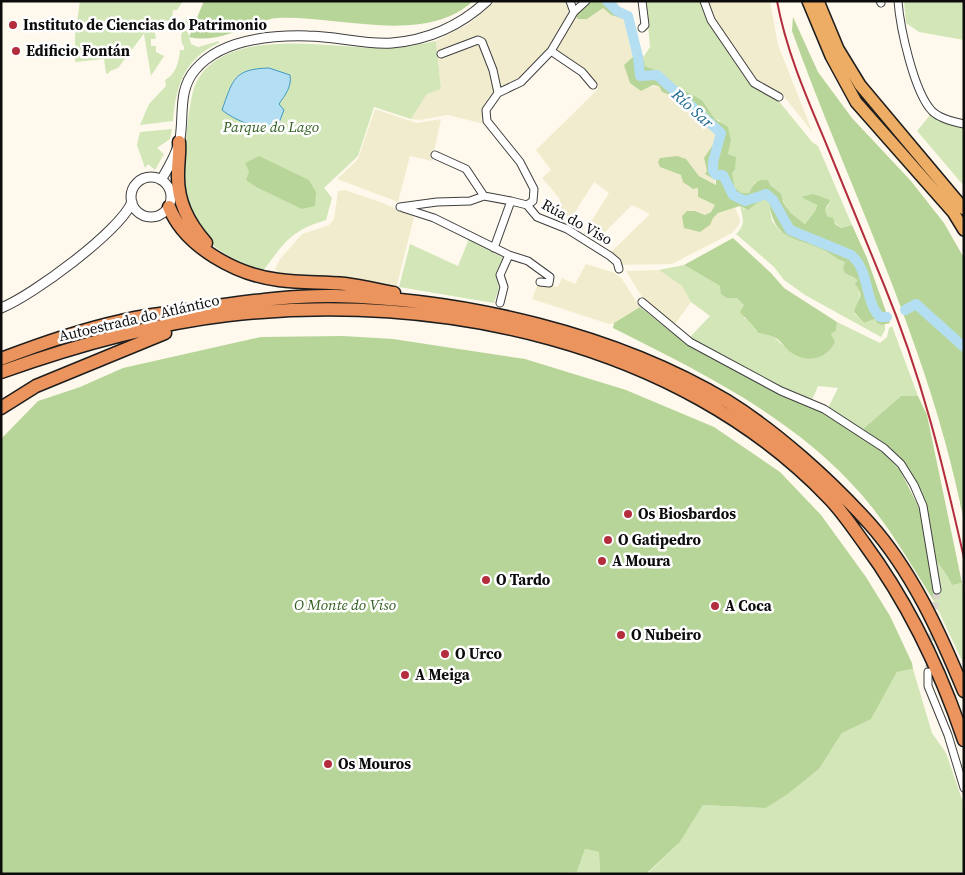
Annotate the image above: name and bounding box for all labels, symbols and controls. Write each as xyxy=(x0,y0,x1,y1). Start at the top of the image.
place label: Instituto de Ciencias do Patrimonio xyxy=(23,14,268,35)
marker: Instituto de Ciencias do Patrimonio xyxy=(7,19,19,31)
place label: Edificio Fontán xyxy=(26,40,130,61)
marker: Edificio Fontán xyxy=(10,45,22,57)
water label: Río Sar xyxy=(667,83,719,133)
park label: Parque do Lago xyxy=(222,116,319,137)
street label: Rúa do Viso xyxy=(538,193,617,250)
street label: Autoestrada do Atlántico xyxy=(56,289,221,346)
place label: Os Biosbardos xyxy=(638,503,736,524)
marker: Os Biosbardos xyxy=(622,508,634,520)
place label: O Gatipedro xyxy=(618,529,702,550)
marker: O Gatipedro xyxy=(602,534,614,546)
place label: A Moura xyxy=(612,550,672,571)
marker: A Moura xyxy=(596,555,608,567)
place label: O Tardo xyxy=(496,569,551,590)
marker: O Tardo xyxy=(480,574,492,586)
park label: O Monte do Viso xyxy=(294,594,396,615)
place label: A Coca xyxy=(725,595,773,616)
marker: A Coca xyxy=(709,600,721,612)
place label: O Nubeiro xyxy=(631,624,702,645)
marker: O Nubeiro xyxy=(615,629,627,641)
place label: O Urco xyxy=(455,643,503,664)
marker: O Urco xyxy=(439,648,451,660)
place label: A Meiga xyxy=(415,664,471,685)
marker: A Meiga xyxy=(399,669,411,681)
place label: Os Mouros xyxy=(338,753,411,774)
marker: Os Mouros xyxy=(322,758,334,770)

